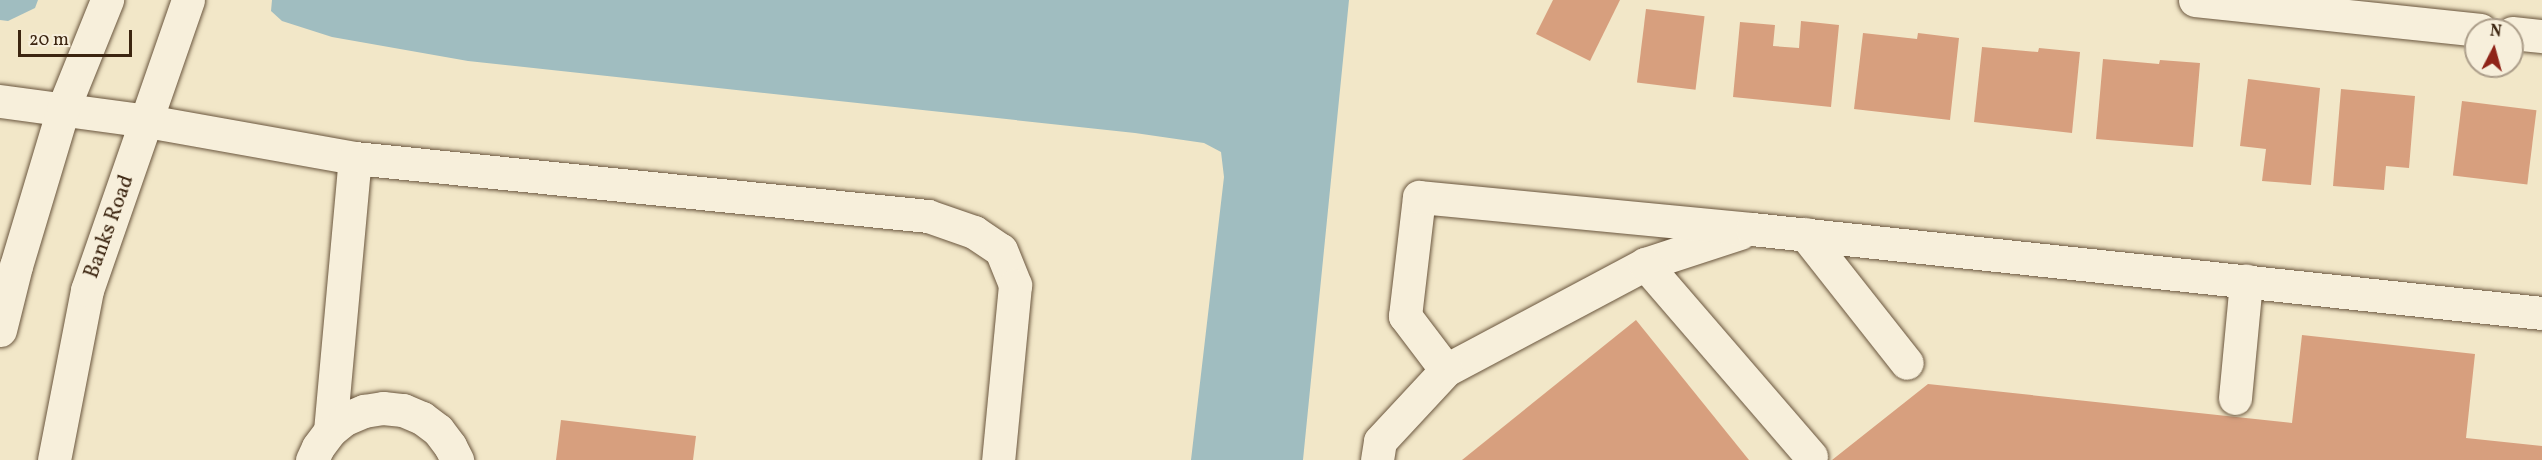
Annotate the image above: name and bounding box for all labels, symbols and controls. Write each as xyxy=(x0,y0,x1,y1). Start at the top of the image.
scale bar xyxy=(21,18,135,56)
north arrow xyxy=(2464,18,2524,78)
text: N xyxy=(2489,21,2503,44)
text: 20 m xyxy=(29,28,69,53)
street label: Banks Road xyxy=(80,172,140,282)

